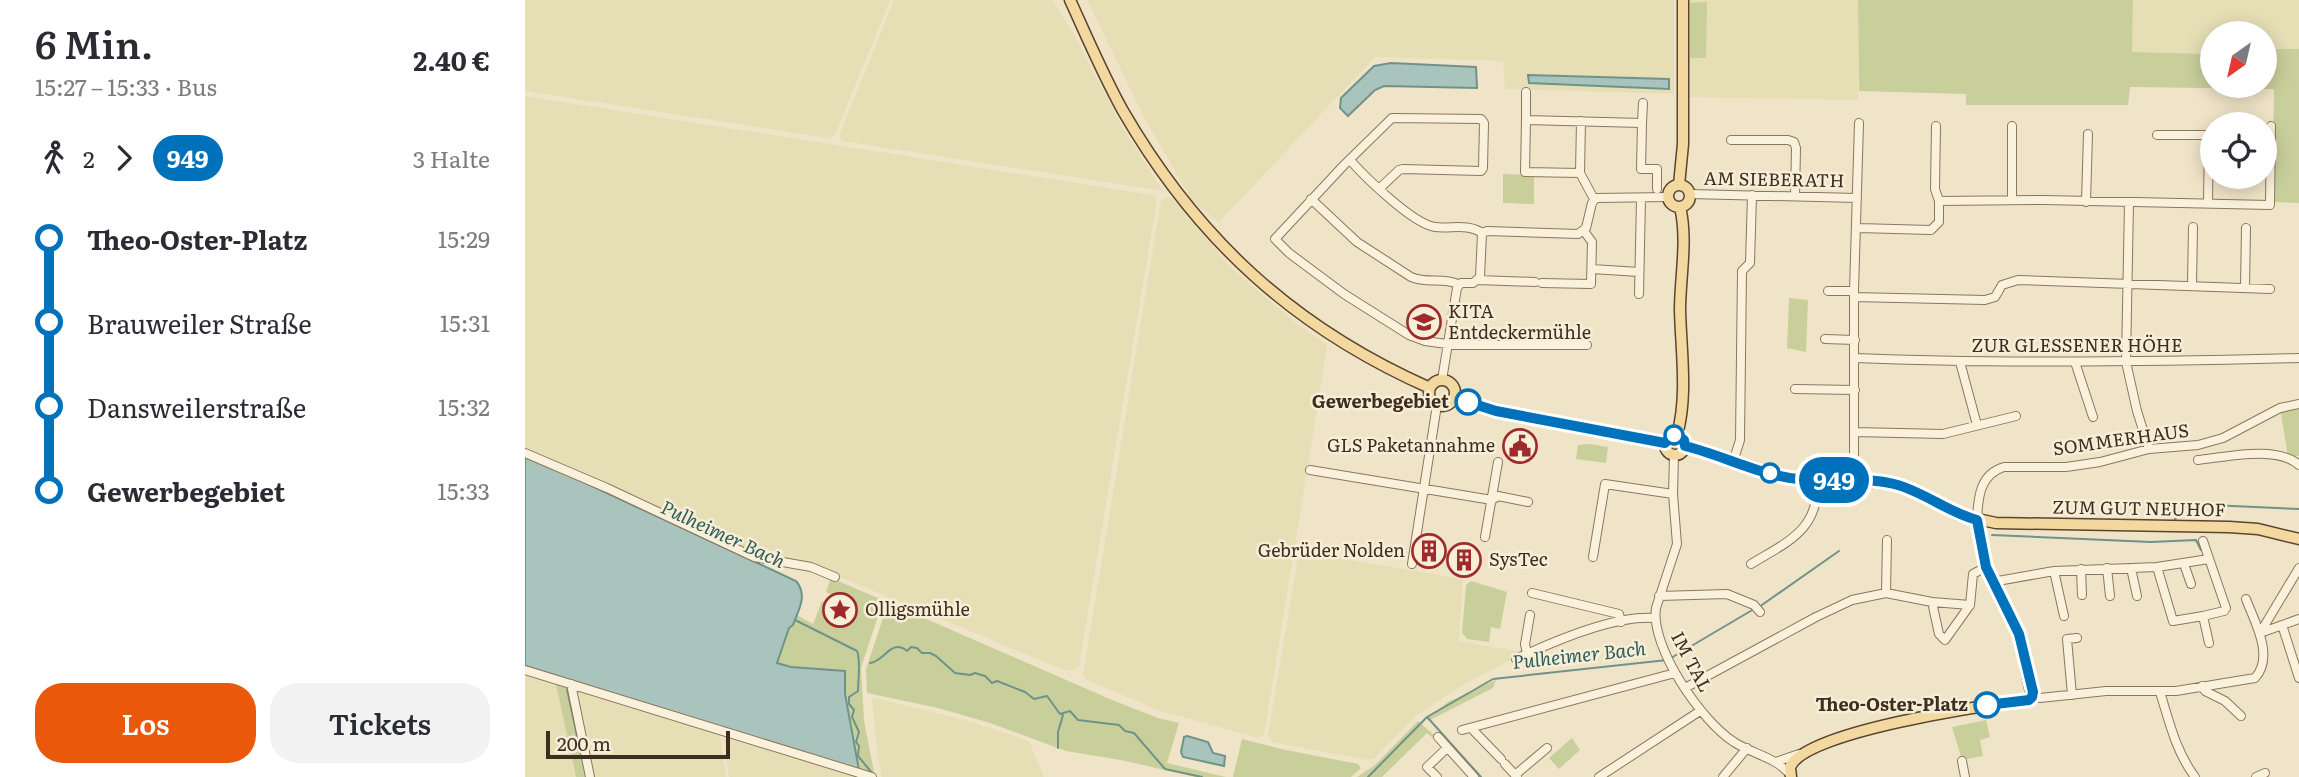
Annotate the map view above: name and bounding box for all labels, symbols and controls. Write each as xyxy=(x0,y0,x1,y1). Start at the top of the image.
text: 6 Min. xyxy=(35,14,153,71)
north arrow xyxy=(2200,21,2277,98)
map controls xyxy=(2200,21,2277,189)
text: 2.40 € xyxy=(413,40,490,79)
text: 15:27 – 15:33 · Bus xyxy=(35,69,217,103)
button: locate xyxy=(2200,112,2277,189)
icon: walk xyxy=(35,139,73,177)
icon: forward xyxy=(105,139,143,177)
text: 949 xyxy=(167,140,209,175)
text: 2 xyxy=(83,141,95,175)
text: 3 Halte xyxy=(413,141,490,175)
street label: AM SIEBERATH xyxy=(1703,164,1845,193)
text: Theo-Oster-Platz xyxy=(87,219,307,258)
text: 15:29 xyxy=(438,221,490,255)
place label: KITA Entdeckermühle xyxy=(1448,297,1591,345)
text: Brauweiler Straße xyxy=(87,303,312,342)
school or university icon: KITA Entdeckermühle xyxy=(1405,303,1443,341)
text: 15:31 xyxy=(440,305,490,339)
street label: ZUR GLESSENER HÖHE xyxy=(1972,331,2182,358)
text: Dansweilerstraße xyxy=(87,387,306,426)
place label: Gewerbegebiet xyxy=(1312,387,1449,414)
text: 15:32 xyxy=(438,389,490,423)
marker: Gewerbegebiet xyxy=(1455,389,1481,415)
street label: SOMMERHAUS xyxy=(2051,416,2191,461)
unlabelled marker xyxy=(1664,425,1684,445)
public building icon: GLS Paketannahme xyxy=(1501,427,1539,465)
place label: GLS Paketannahme xyxy=(1327,431,1495,458)
line badge: 949 xyxy=(1794,457,1874,503)
text: 949 xyxy=(1813,462,1855,497)
unlabelled marker xyxy=(1760,463,1780,483)
text: Gewerbegebiet xyxy=(87,471,285,510)
text: 15:33 xyxy=(437,473,490,507)
water label: Pulheimer Bach xyxy=(657,492,790,574)
street label: ZUM GUT NEUHOF xyxy=(2052,492,2226,523)
building icon: Gebrüder Nolden xyxy=(1410,532,1448,570)
place label: Gebrüder Nolden xyxy=(1258,536,1405,563)
building icon: SysTec xyxy=(1445,541,1483,579)
place label: SysTec xyxy=(1489,545,1548,572)
place icon: Olligsmühle xyxy=(821,591,859,629)
place label: Olligsmühle xyxy=(865,595,970,622)
street label: IM TAL xyxy=(1665,626,1720,696)
water label: Pulheimer Bach xyxy=(1511,633,1647,675)
button: Los xyxy=(35,683,256,763)
button: Tickets xyxy=(270,683,490,763)
place label: Theo-Oster-Platz xyxy=(1816,690,1968,717)
marker: Theo-Oster-Platz xyxy=(1974,692,2000,718)
scale bar xyxy=(546,728,730,760)
text: 200 m xyxy=(557,729,611,757)

